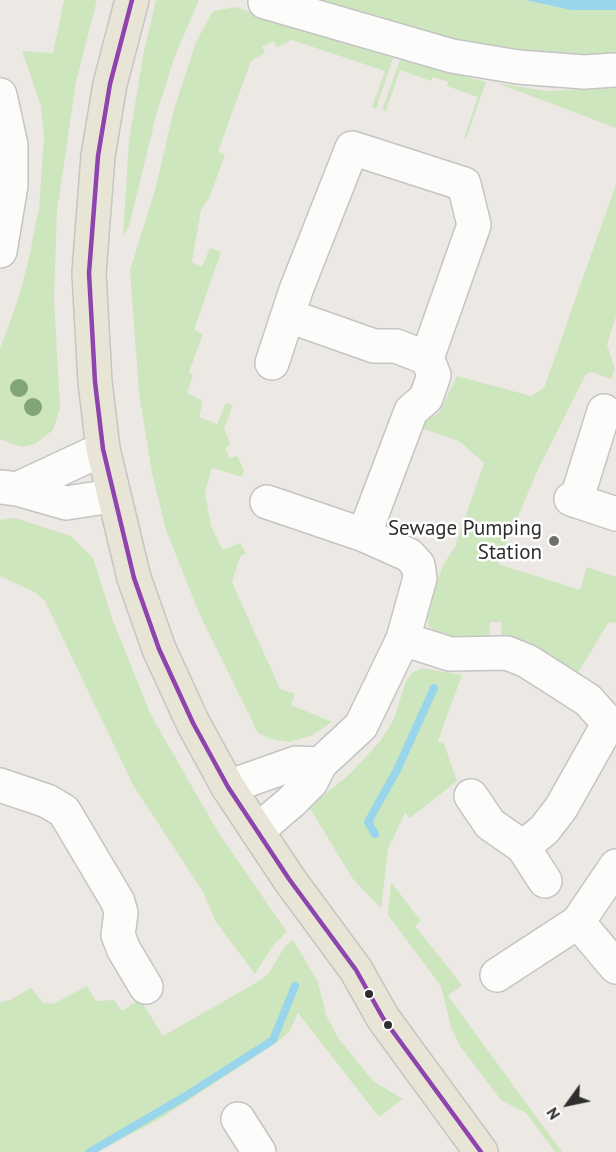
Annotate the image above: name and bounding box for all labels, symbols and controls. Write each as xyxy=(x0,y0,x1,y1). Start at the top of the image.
place label: Sewage Pumping Station xyxy=(388,516,542,566)
marker: Sewage Pumping Station xyxy=(547,534,561,548)
unlabelled marker xyxy=(363,988,375,1000)
unlabelled marker xyxy=(382,1019,394,1031)
north arrow xyxy=(538,1074,598,1134)
text: N xyxy=(542,1104,564,1124)

